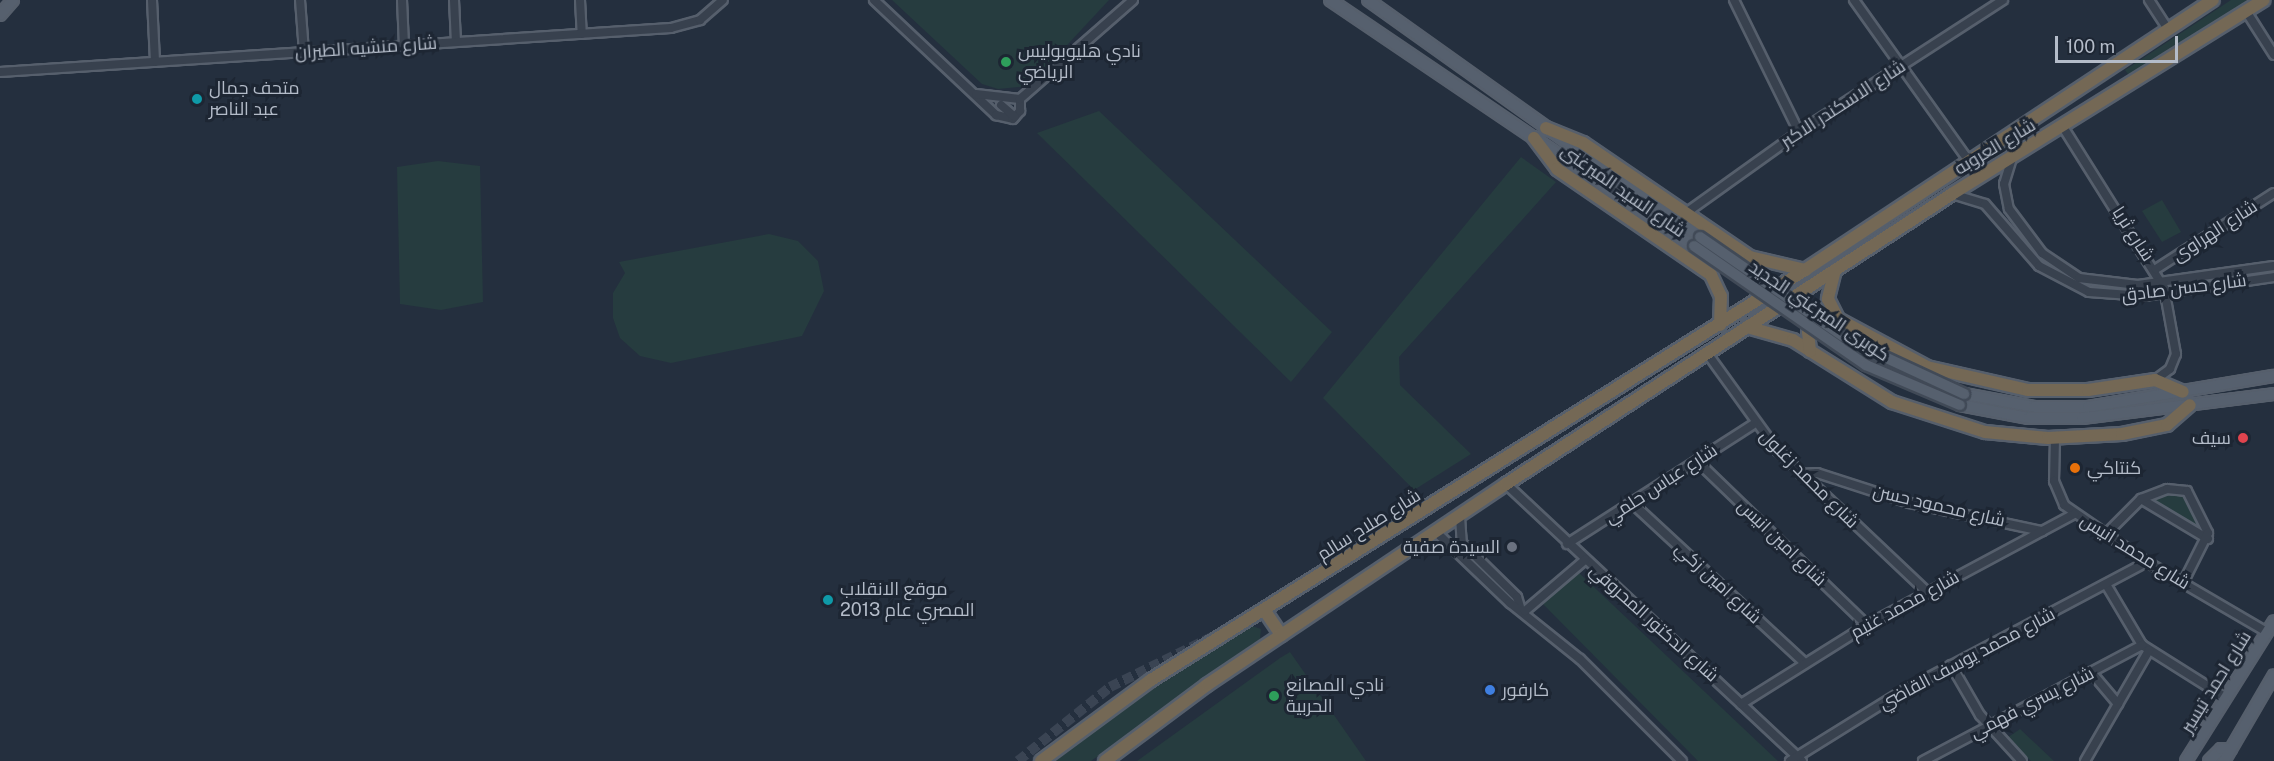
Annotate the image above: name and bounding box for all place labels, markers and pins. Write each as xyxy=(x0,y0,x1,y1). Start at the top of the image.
place label: نادي هليوبوليس الرياضي xyxy=(1018,41,1141,84)
marker: نادي هليوبوليس الرياضي xyxy=(999,55,1013,69)
place label: متحف جمال عبد الناصر xyxy=(209,78,300,121)
marker: متحف جمال عبد الناصر xyxy=(190,92,204,106)
place label: سيف xyxy=(2192,427,2231,449)
marker: سيف xyxy=(2236,431,2250,445)
place label: كنتاكي xyxy=(2087,457,2141,479)
marker: كنتاكي xyxy=(2068,461,2082,475)
place label: السيدة صفية xyxy=(1403,536,1500,558)
marker: السيدة صفية xyxy=(1505,540,1519,554)
place label: موقع الانقلاب المصري عام 2013 xyxy=(840,579,975,622)
marker: موقع الانقلاب المصري عام 2013 xyxy=(821,593,835,607)
place label: نادي المصانع الحربية xyxy=(1286,675,1384,718)
place label: كارفور xyxy=(1502,679,1549,701)
marker: كارفور xyxy=(1483,683,1497,697)
marker: نادي المصانع الحربية xyxy=(1267,689,1281,703)

